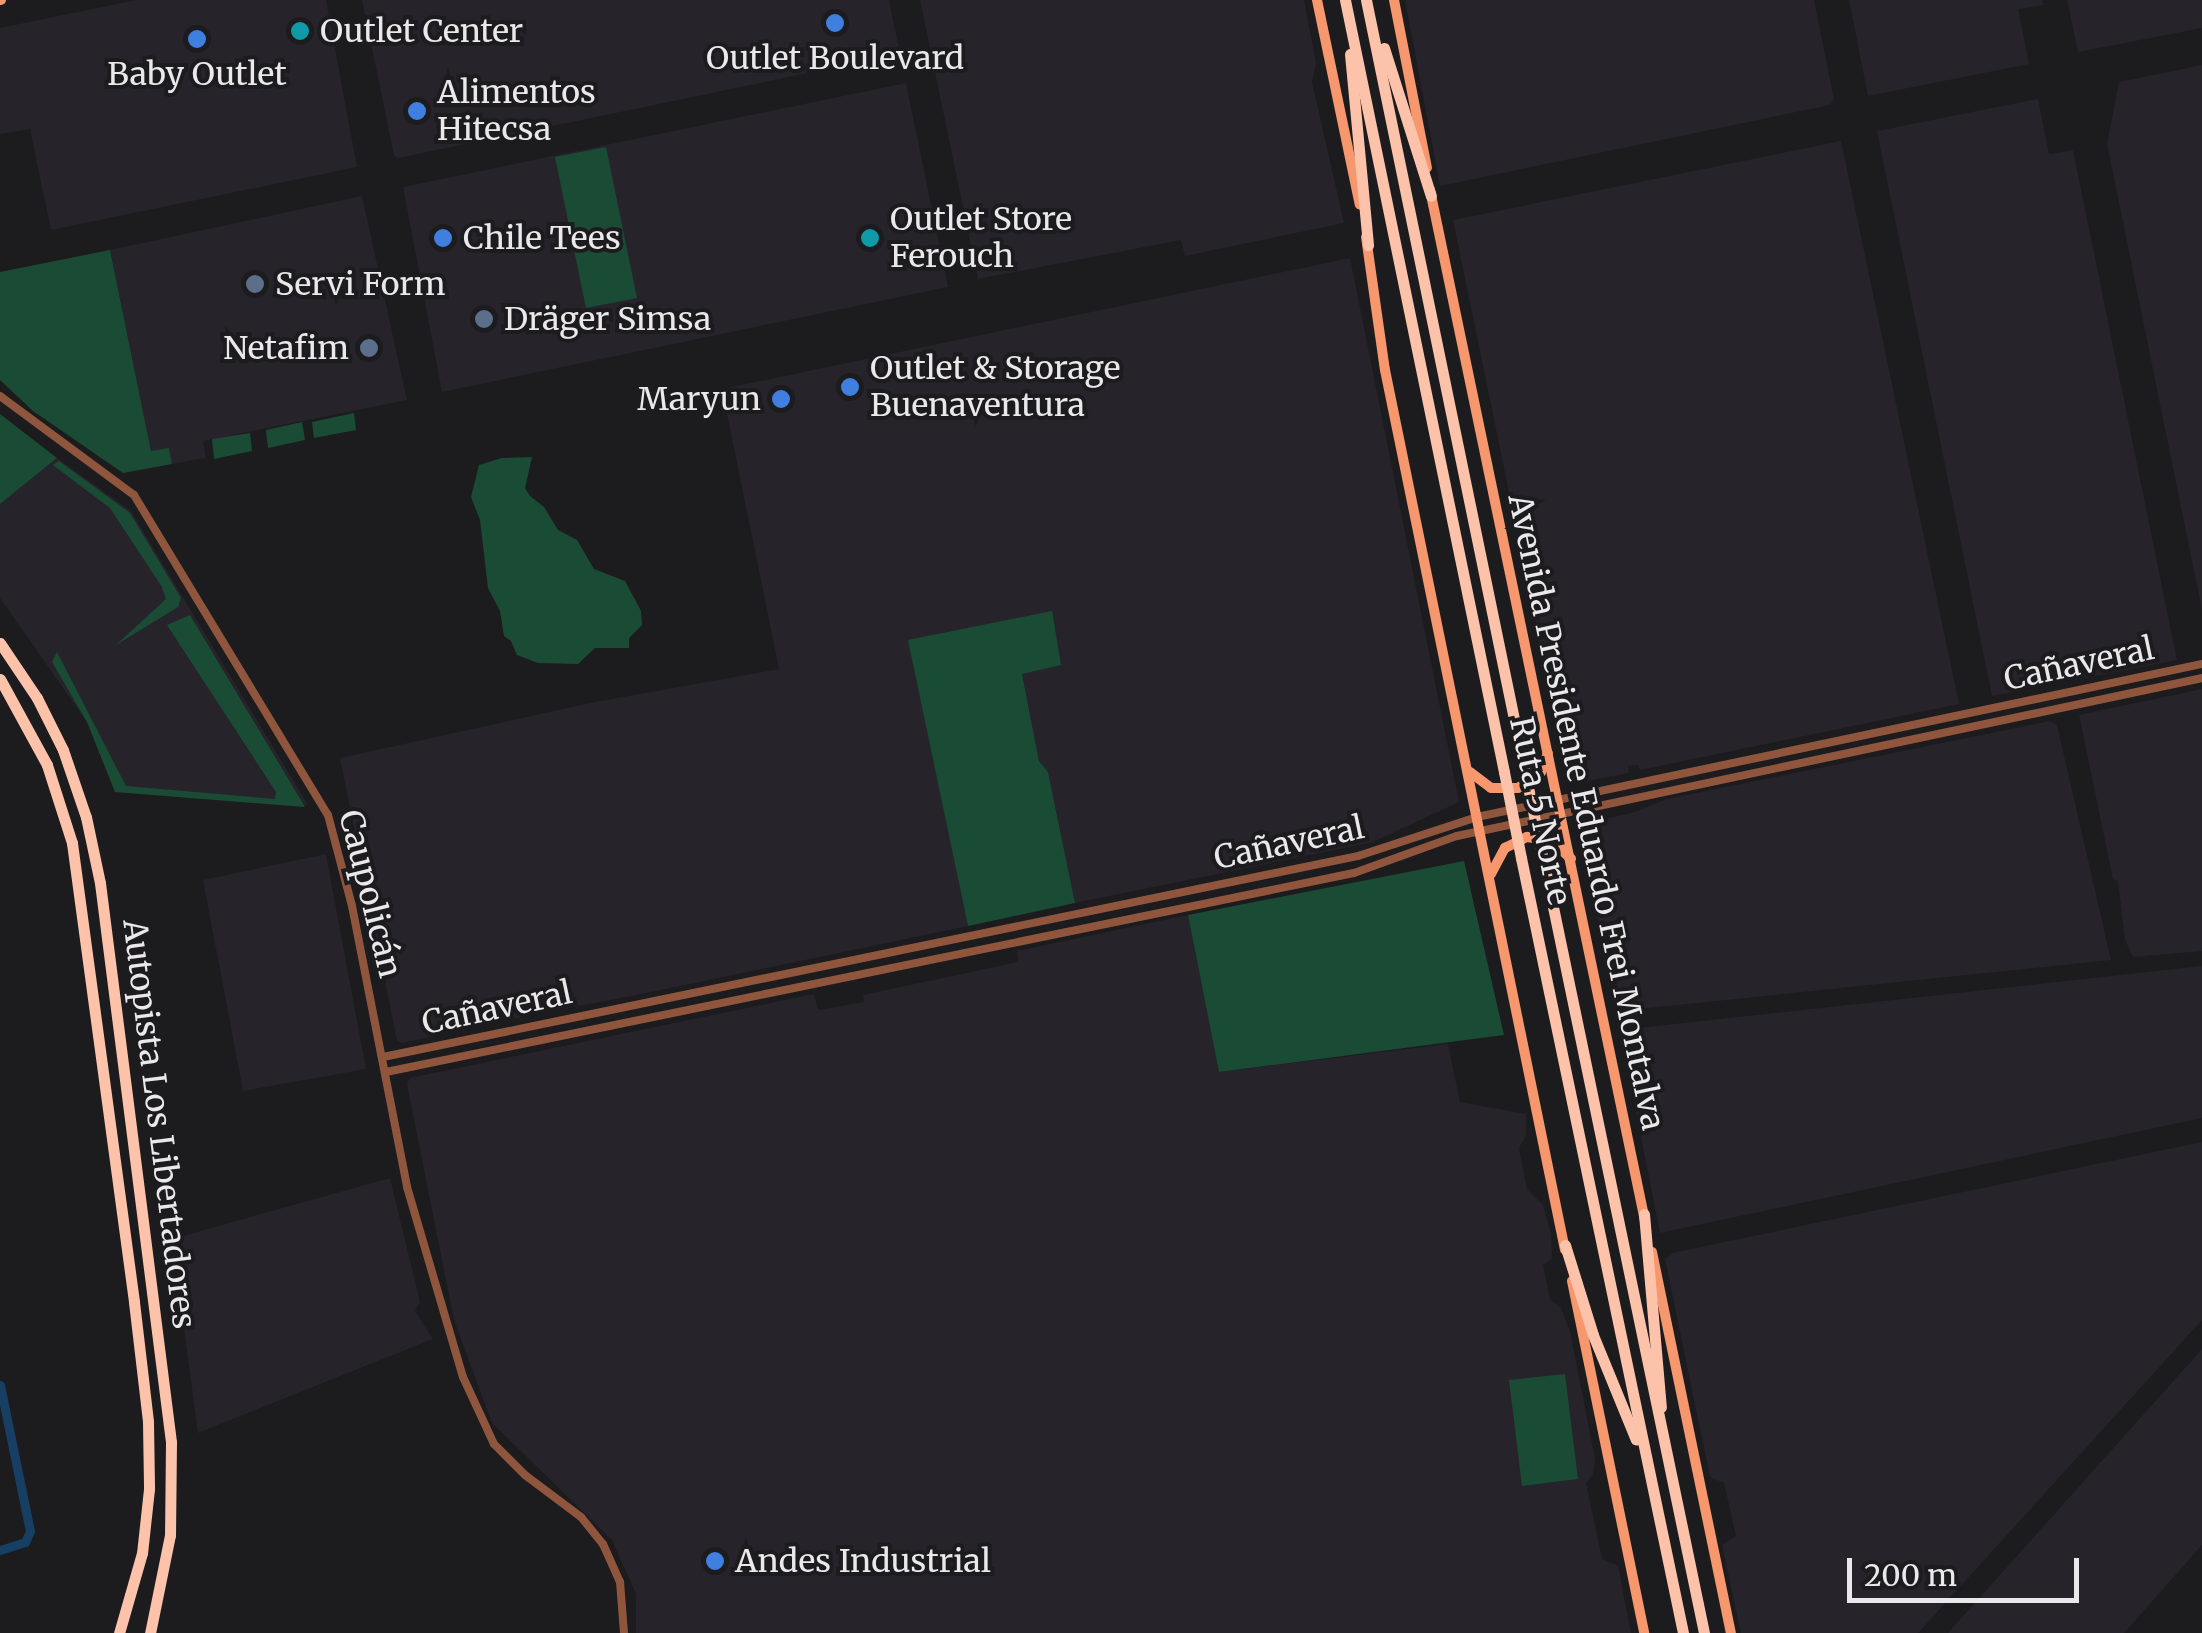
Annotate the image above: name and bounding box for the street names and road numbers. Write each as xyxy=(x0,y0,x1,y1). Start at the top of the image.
street label: Avenida Presidente Eduardo Frei Montalva xyxy=(1500,491,1672,1133)
street label: Cañaveral xyxy=(2001,629,2157,699)
street label: Ruta 5 Norte xyxy=(1501,713,1579,909)
street label: Caupolicán xyxy=(331,806,409,982)
street label: Cañaveral xyxy=(1211,808,1367,878)
street label: Autopista Los Libertadores xyxy=(115,917,203,1331)
street label: Cañaveral xyxy=(419,973,575,1043)

